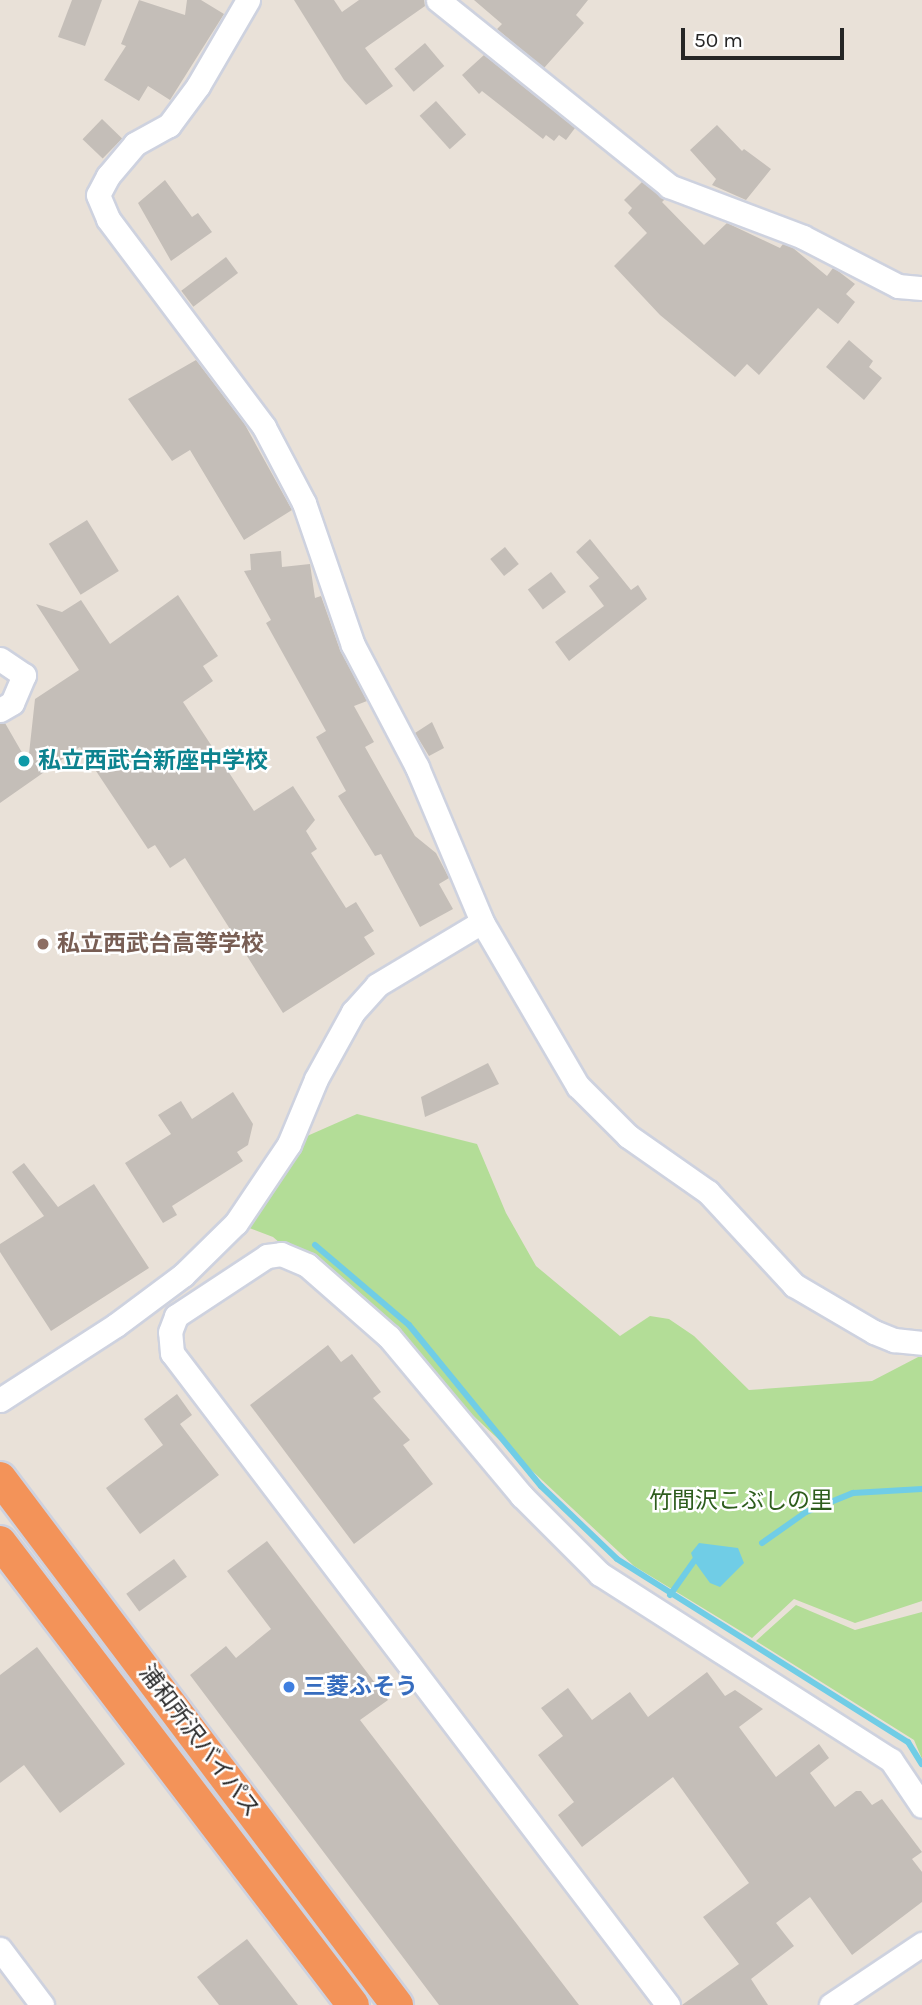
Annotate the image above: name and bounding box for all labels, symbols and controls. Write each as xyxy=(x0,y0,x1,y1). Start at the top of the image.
scale bar xyxy=(684,14,847,58)
text: 50 m xyxy=(694,28,743,52)
place label: 私立西武台新座中学校 xyxy=(38,747,268,775)
marker: 私立西武台新座中学校 xyxy=(16,753,32,769)
place label: 私立西武台高等学校 xyxy=(57,930,264,958)
marker: 私立西武台高等学校 xyxy=(35,936,51,952)
park label: 竹間沢こぶしの里 xyxy=(649,1487,833,1515)
street label: 浦和所沢バイパス xyxy=(133,1659,265,1823)
place label: 三菱ふそう xyxy=(303,1673,418,1701)
marker: 三菱ふそう xyxy=(281,1679,297,1695)

